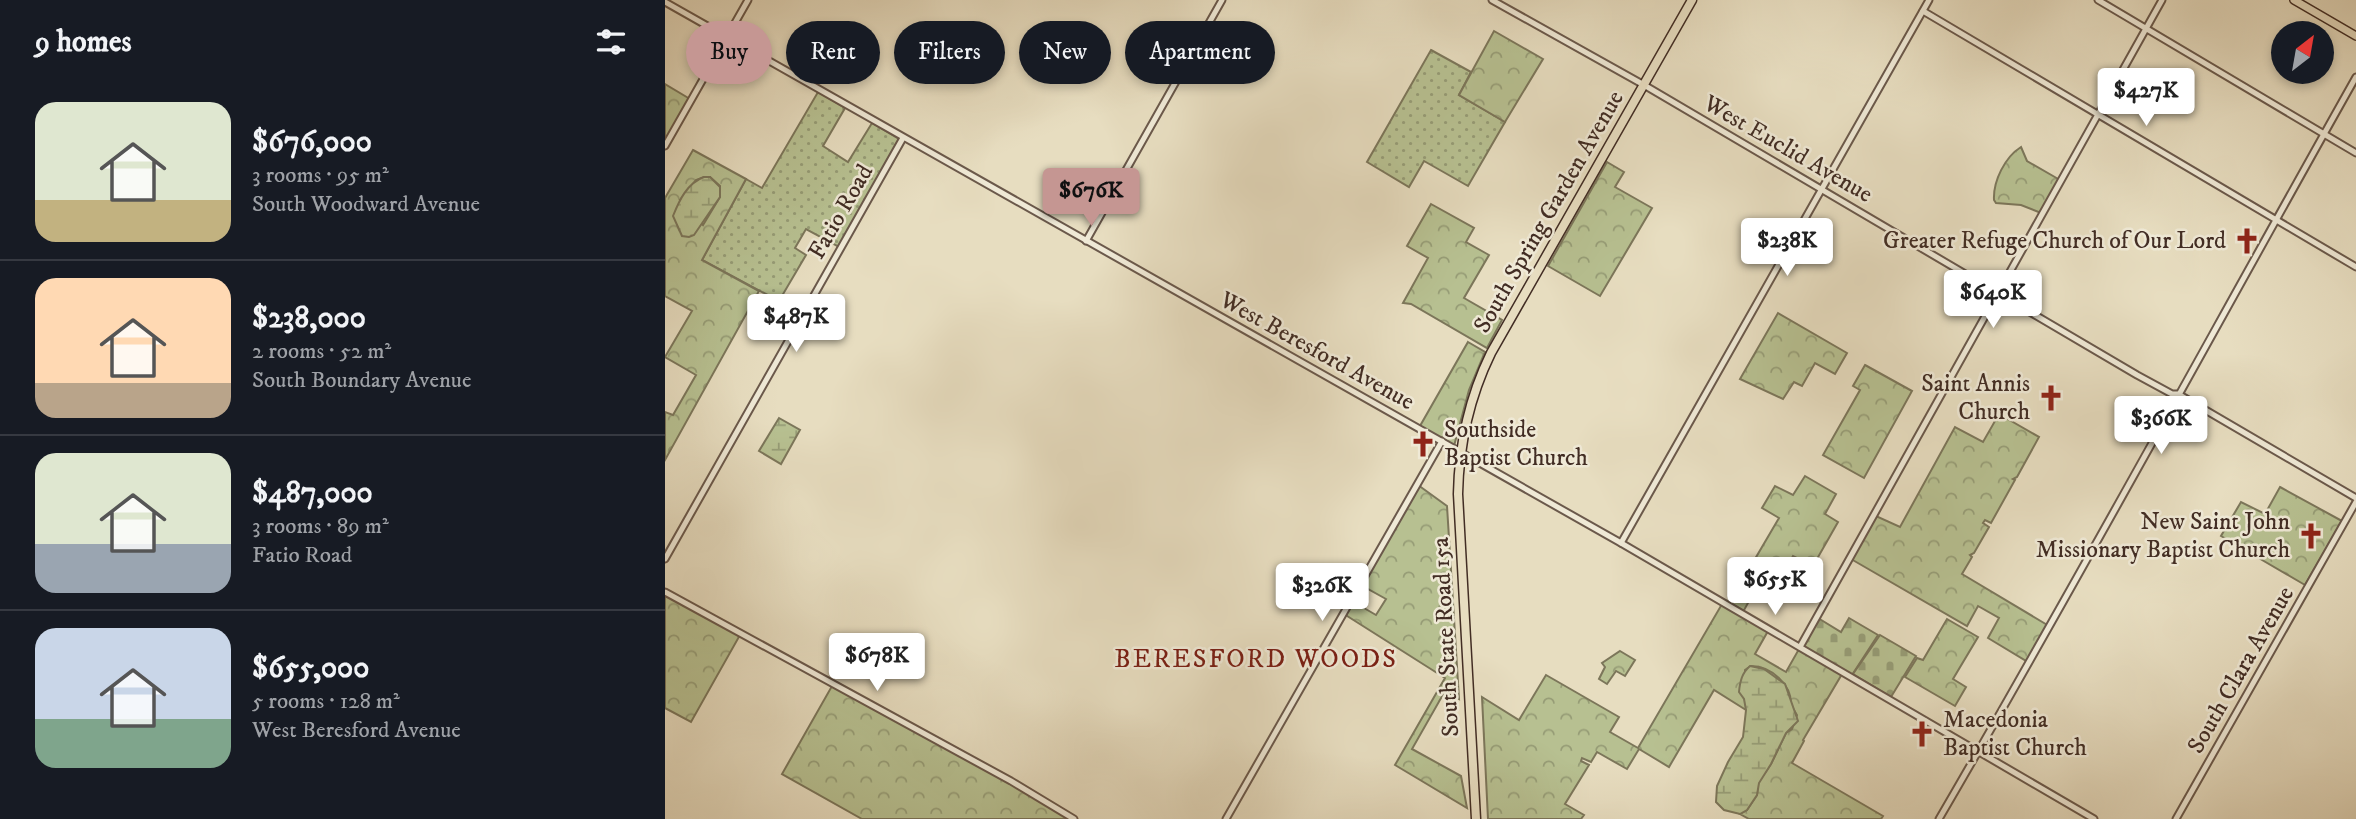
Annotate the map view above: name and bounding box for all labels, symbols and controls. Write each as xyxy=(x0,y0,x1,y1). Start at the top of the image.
chip: Buy xyxy=(686,21,772,84)
chip: Rent xyxy=(786,21,880,84)
chip: Filters xyxy=(894,21,1005,84)
chip: New xyxy=(1019,21,1111,84)
chip: Apartment xyxy=(1125,21,1275,84)
north arrow xyxy=(2271,21,2335,84)
map controls xyxy=(2271,21,2334,84)
icon: filters xyxy=(592,23,630,61)
text: 9 homes xyxy=(35,24,132,61)
pin: $427K xyxy=(2097,68,2195,128)
text: $427K xyxy=(2114,76,2178,105)
street label: South Spring Garden Avenue xyxy=(1467,85,1631,339)
street label: West Euclid Avenue xyxy=(1697,88,1878,210)
text: $676,000 xyxy=(252,124,372,161)
icon: home xyxy=(91,130,175,214)
street label: Fatio Road xyxy=(802,159,880,265)
text: 3 rooms · 95 m² xyxy=(252,161,389,190)
pin: $676K xyxy=(1042,168,1140,228)
text: $676K xyxy=(1059,176,1123,205)
text: South Woodward Avenue xyxy=(252,190,480,219)
pin: $238K xyxy=(1738,218,1836,278)
text: $238K xyxy=(1757,226,1817,255)
place label: Greater Refuge Church of Our Lord xyxy=(1883,226,2226,256)
church icon: Greater Refuge Church of Our Lord xyxy=(2232,226,2262,256)
pin: $640K xyxy=(1944,270,2042,330)
text: $640K xyxy=(1960,278,2026,307)
street label: West Beresford Avenue xyxy=(1214,285,1420,417)
pin: $487K xyxy=(747,294,845,354)
text: $238,000 xyxy=(252,300,366,337)
text: $487K xyxy=(763,302,829,331)
icon: home xyxy=(91,306,175,390)
text: 2 rooms · 52 m² xyxy=(252,337,391,366)
text: South Boundary Avenue xyxy=(252,366,471,395)
place label: Saint Annis Church xyxy=(1921,369,2030,427)
church icon: Saint Annis Church xyxy=(2036,383,2066,413)
pin: $366K xyxy=(2112,396,2210,456)
text: $366K xyxy=(2130,404,2192,433)
place label: Southside Baptist Church xyxy=(1444,415,1588,473)
church icon: Southside Baptist Church xyxy=(1408,429,1438,459)
text: $487,000 xyxy=(252,475,373,512)
icon: home xyxy=(91,481,175,565)
place label: New Saint John Missionary Baptist Church xyxy=(2036,507,2290,565)
text: 3 rooms · 89 m² xyxy=(252,512,389,541)
church icon: New Saint John Missionary Baptist Church xyxy=(2296,521,2326,551)
street label: South State Road 15a xyxy=(1426,535,1466,738)
text: Fatio Road xyxy=(252,541,352,570)
pin: $655K xyxy=(1726,558,1824,617)
pin: $326K xyxy=(1273,564,1371,623)
text: $655K xyxy=(1743,565,1807,594)
text: $326K xyxy=(1292,571,1352,600)
street label: South Clara Avenue xyxy=(2181,581,2301,759)
pin: $678K xyxy=(828,634,926,693)
text: $678K xyxy=(845,641,909,670)
district label: BERESFORD WOODS xyxy=(1114,643,1398,676)
text: $655,000 xyxy=(252,650,369,687)
icon: home xyxy=(91,656,175,740)
text: 5 rooms · 128 m² xyxy=(252,687,400,716)
place label: Macedonia Baptist Church xyxy=(1943,705,2087,763)
text: West Beresford Avenue xyxy=(252,716,461,745)
church icon: Macedonia Baptist Church xyxy=(1907,719,1937,749)

